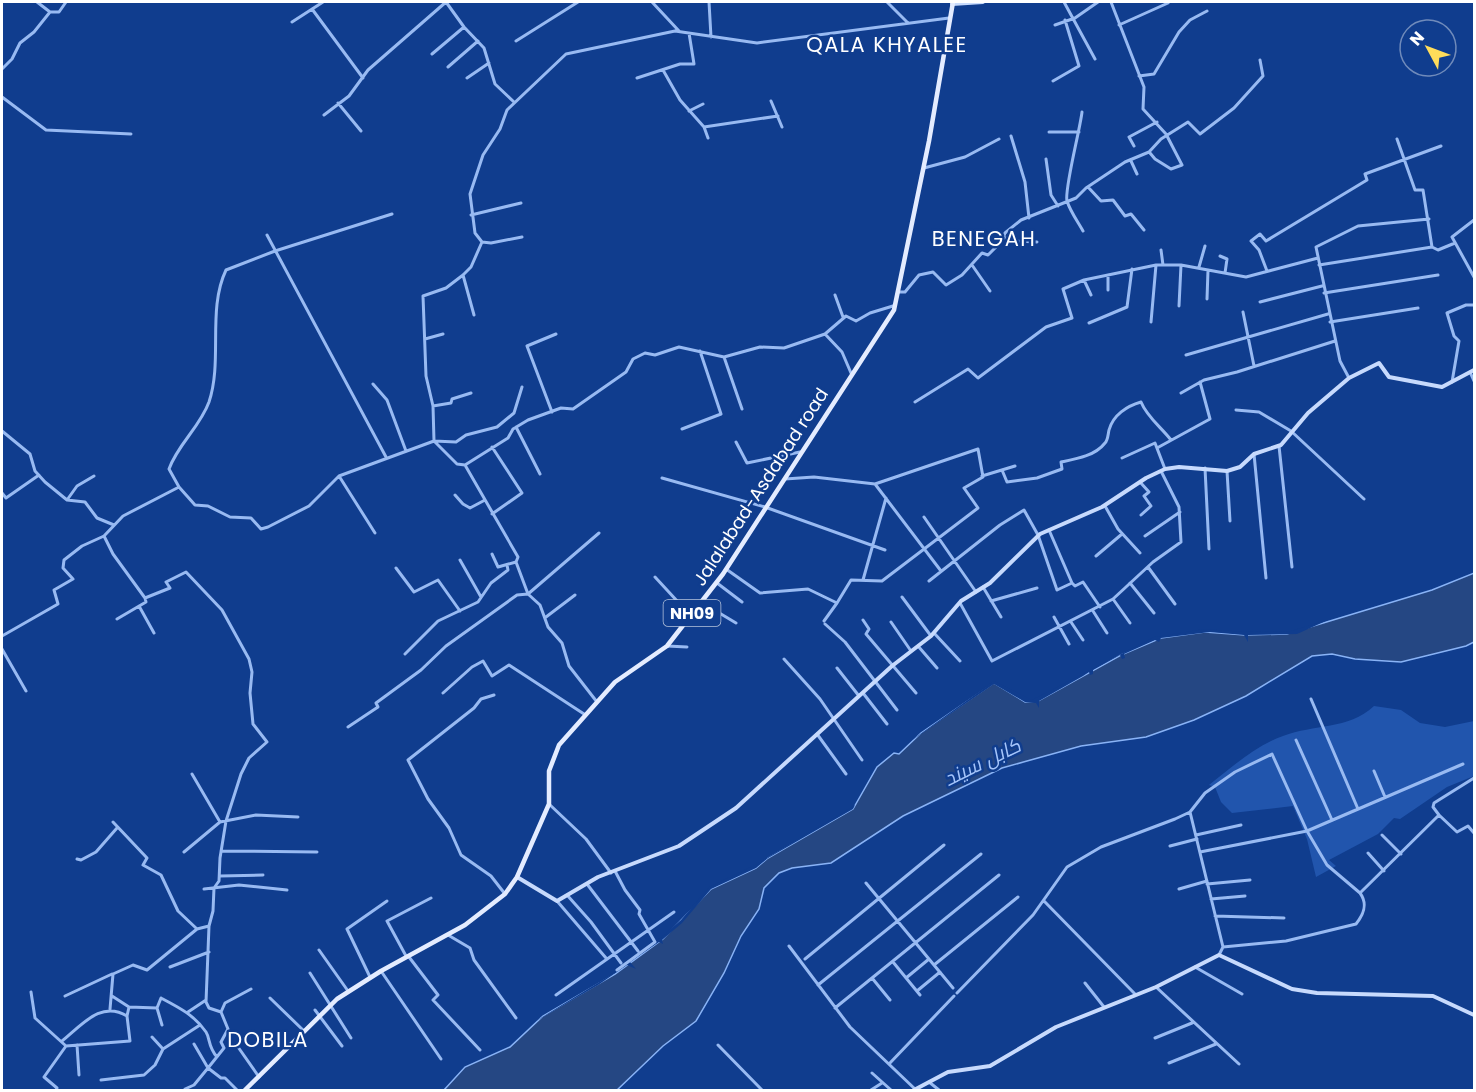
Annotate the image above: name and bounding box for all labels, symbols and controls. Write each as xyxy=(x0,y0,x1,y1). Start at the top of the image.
north arrow xyxy=(1398,18,1458,78)
text: N xyxy=(1404,26,1430,51)
district label: QALA KHYALEE xyxy=(806,30,968,59)
district label: BENEGAH xyxy=(932,224,1036,253)
street label: Jalalabad-Asdabad road xyxy=(687,383,834,590)
road number: NH09 xyxy=(664,600,720,626)
water label: کابل سيند xyxy=(939,731,1026,793)
district label: DOBILA xyxy=(227,1025,309,1054)

